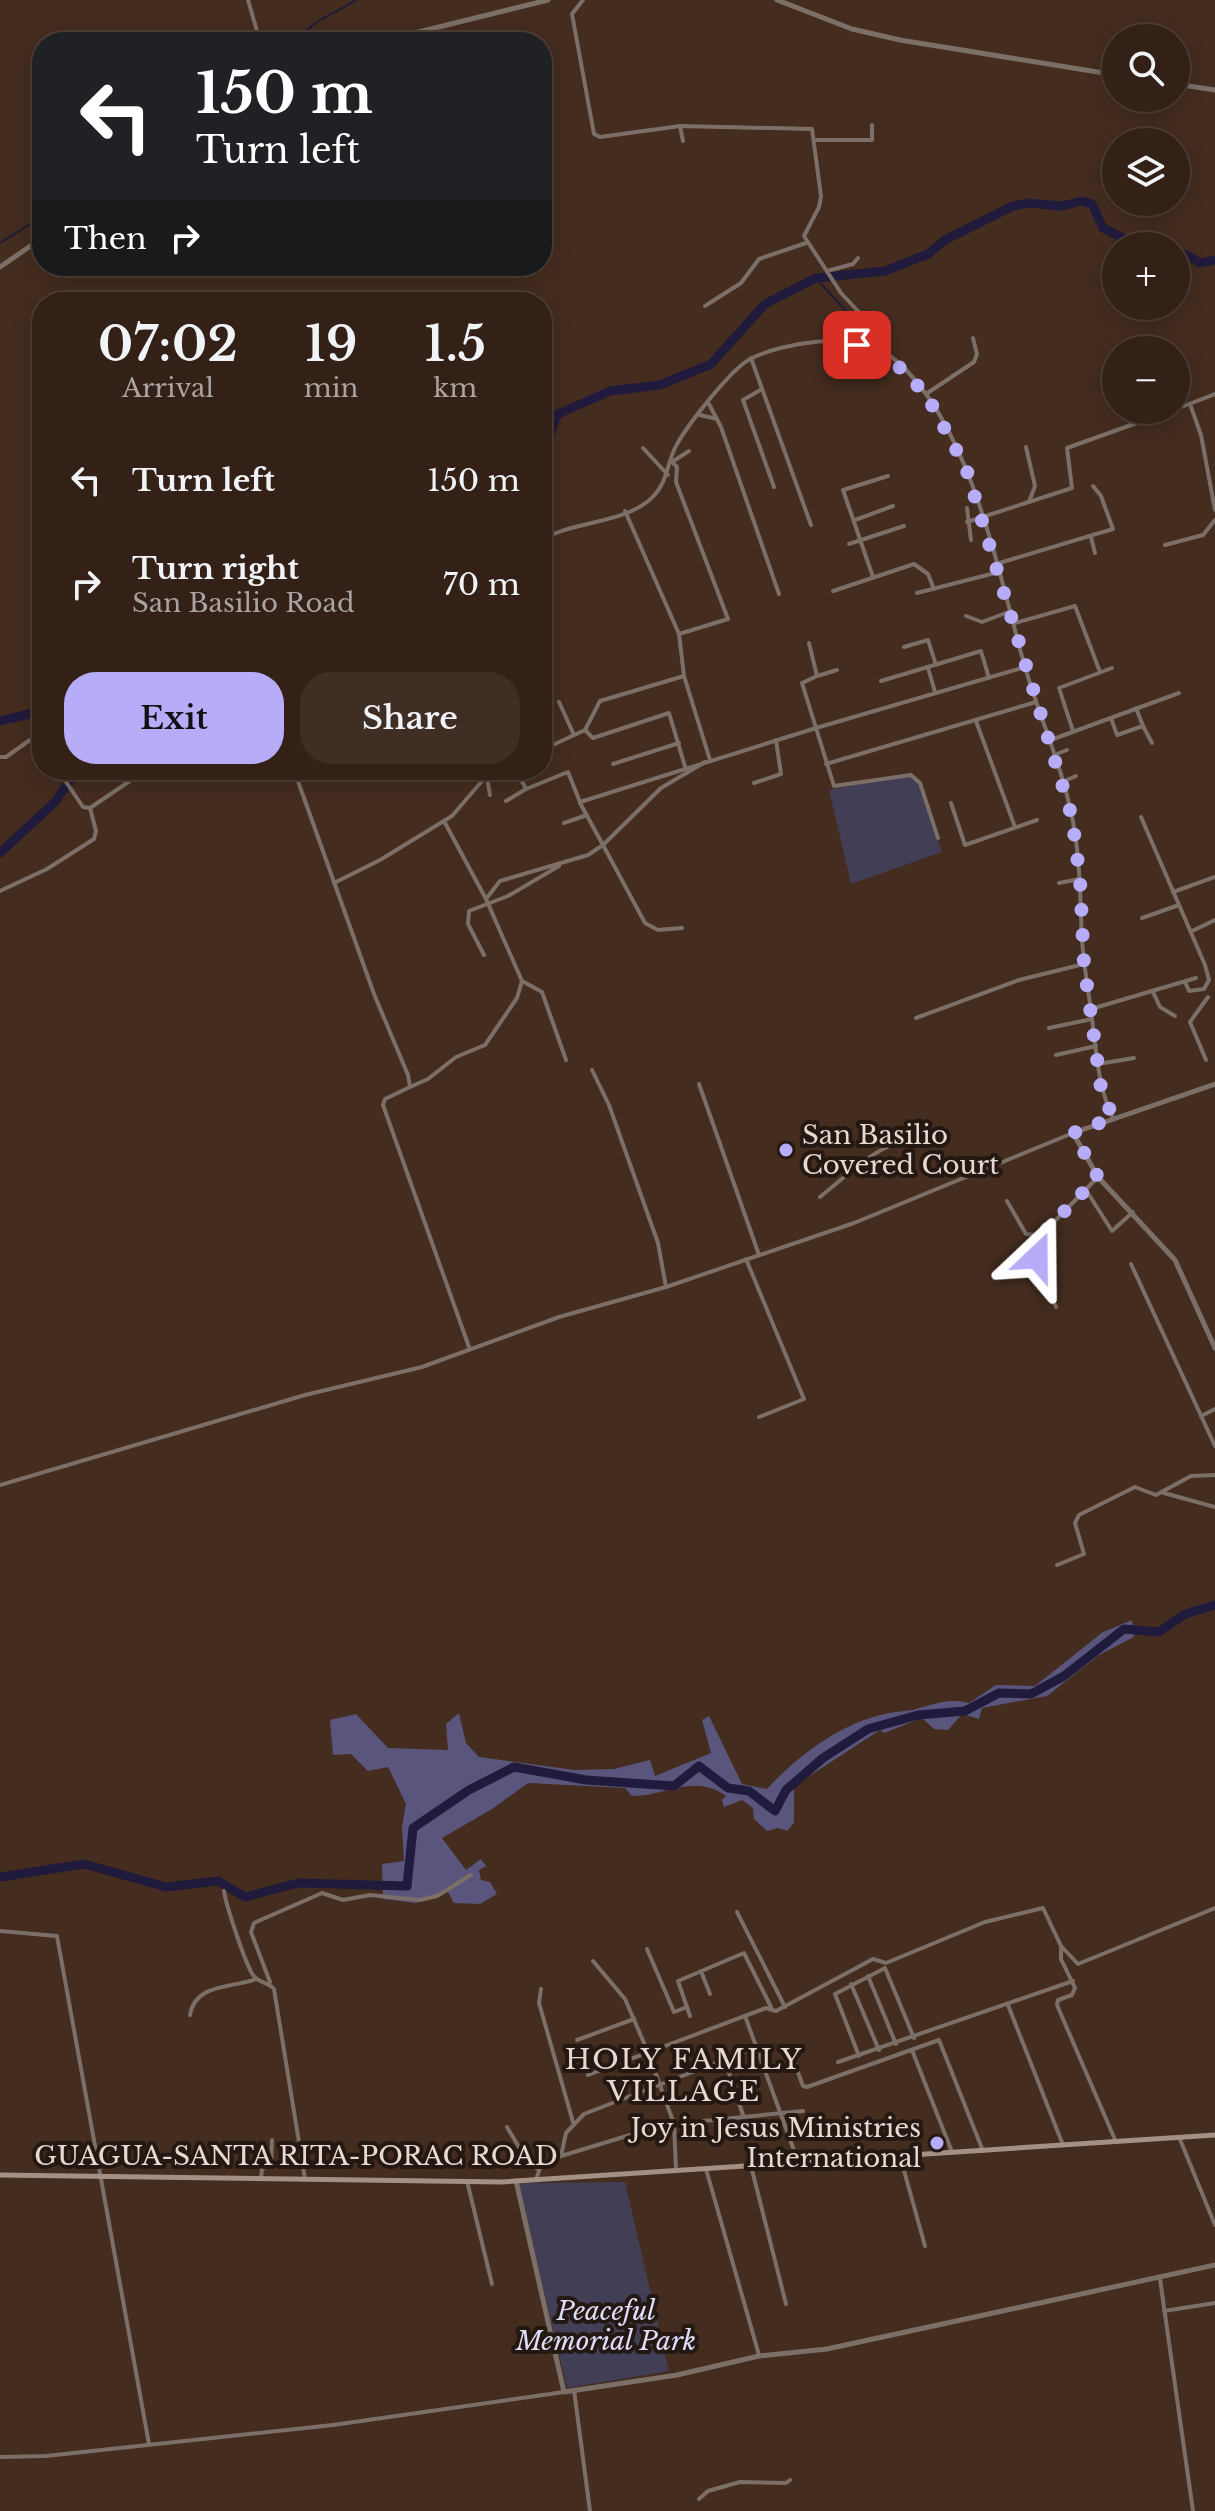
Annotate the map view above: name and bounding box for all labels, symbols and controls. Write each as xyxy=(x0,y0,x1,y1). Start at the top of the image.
map controls xyxy=(1102,24,1190,424)
button: search xyxy=(1102,24,1190,112)
text: 150 m xyxy=(196,59,373,128)
icon: left xyxy=(64,64,168,168)
text: Turn left xyxy=(196,128,360,173)
button: layers xyxy=(1102,128,1190,216)
icon: right xyxy=(163,216,207,260)
text: Then xyxy=(64,220,147,257)
button: + xyxy=(1102,232,1190,320)
pin xyxy=(823,311,891,379)
text: 07:02 xyxy=(98,314,238,374)
text: 19 xyxy=(305,314,358,374)
text: 1.5 xyxy=(424,314,486,374)
icon: arrive xyxy=(835,323,879,367)
button: − xyxy=(1102,336,1190,424)
text: Arrival xyxy=(122,372,214,404)
text: min xyxy=(304,372,359,404)
text: km xyxy=(433,372,477,404)
icon: left xyxy=(64,458,108,502)
text: Turn left xyxy=(132,462,275,499)
text: 150 m xyxy=(427,462,520,499)
text: Turn right xyxy=(132,550,299,587)
icon: right xyxy=(64,562,108,606)
text: 70 m xyxy=(443,566,520,603)
text: San Basilio Road xyxy=(132,587,355,619)
button: Exit xyxy=(64,672,284,764)
button: Share xyxy=(300,672,520,764)
place label: San Basilio Covered Court xyxy=(802,1119,999,1181)
marker: San Basilio Covered Court xyxy=(777,1141,795,1159)
position arrow xyxy=(995,1215,1079,1299)
district label: HOLY FAMILY VILLAGE xyxy=(565,2042,803,2109)
place label: Joy in Jesus Ministries International xyxy=(628,2112,921,2174)
marker: Joy in Jesus Ministries International xyxy=(928,2134,946,2152)
street label: GUAGUA-SANTA RITA-PORAC ROAD xyxy=(34,2140,558,2172)
park label: Peaceful Memorial Park xyxy=(515,2295,696,2357)

